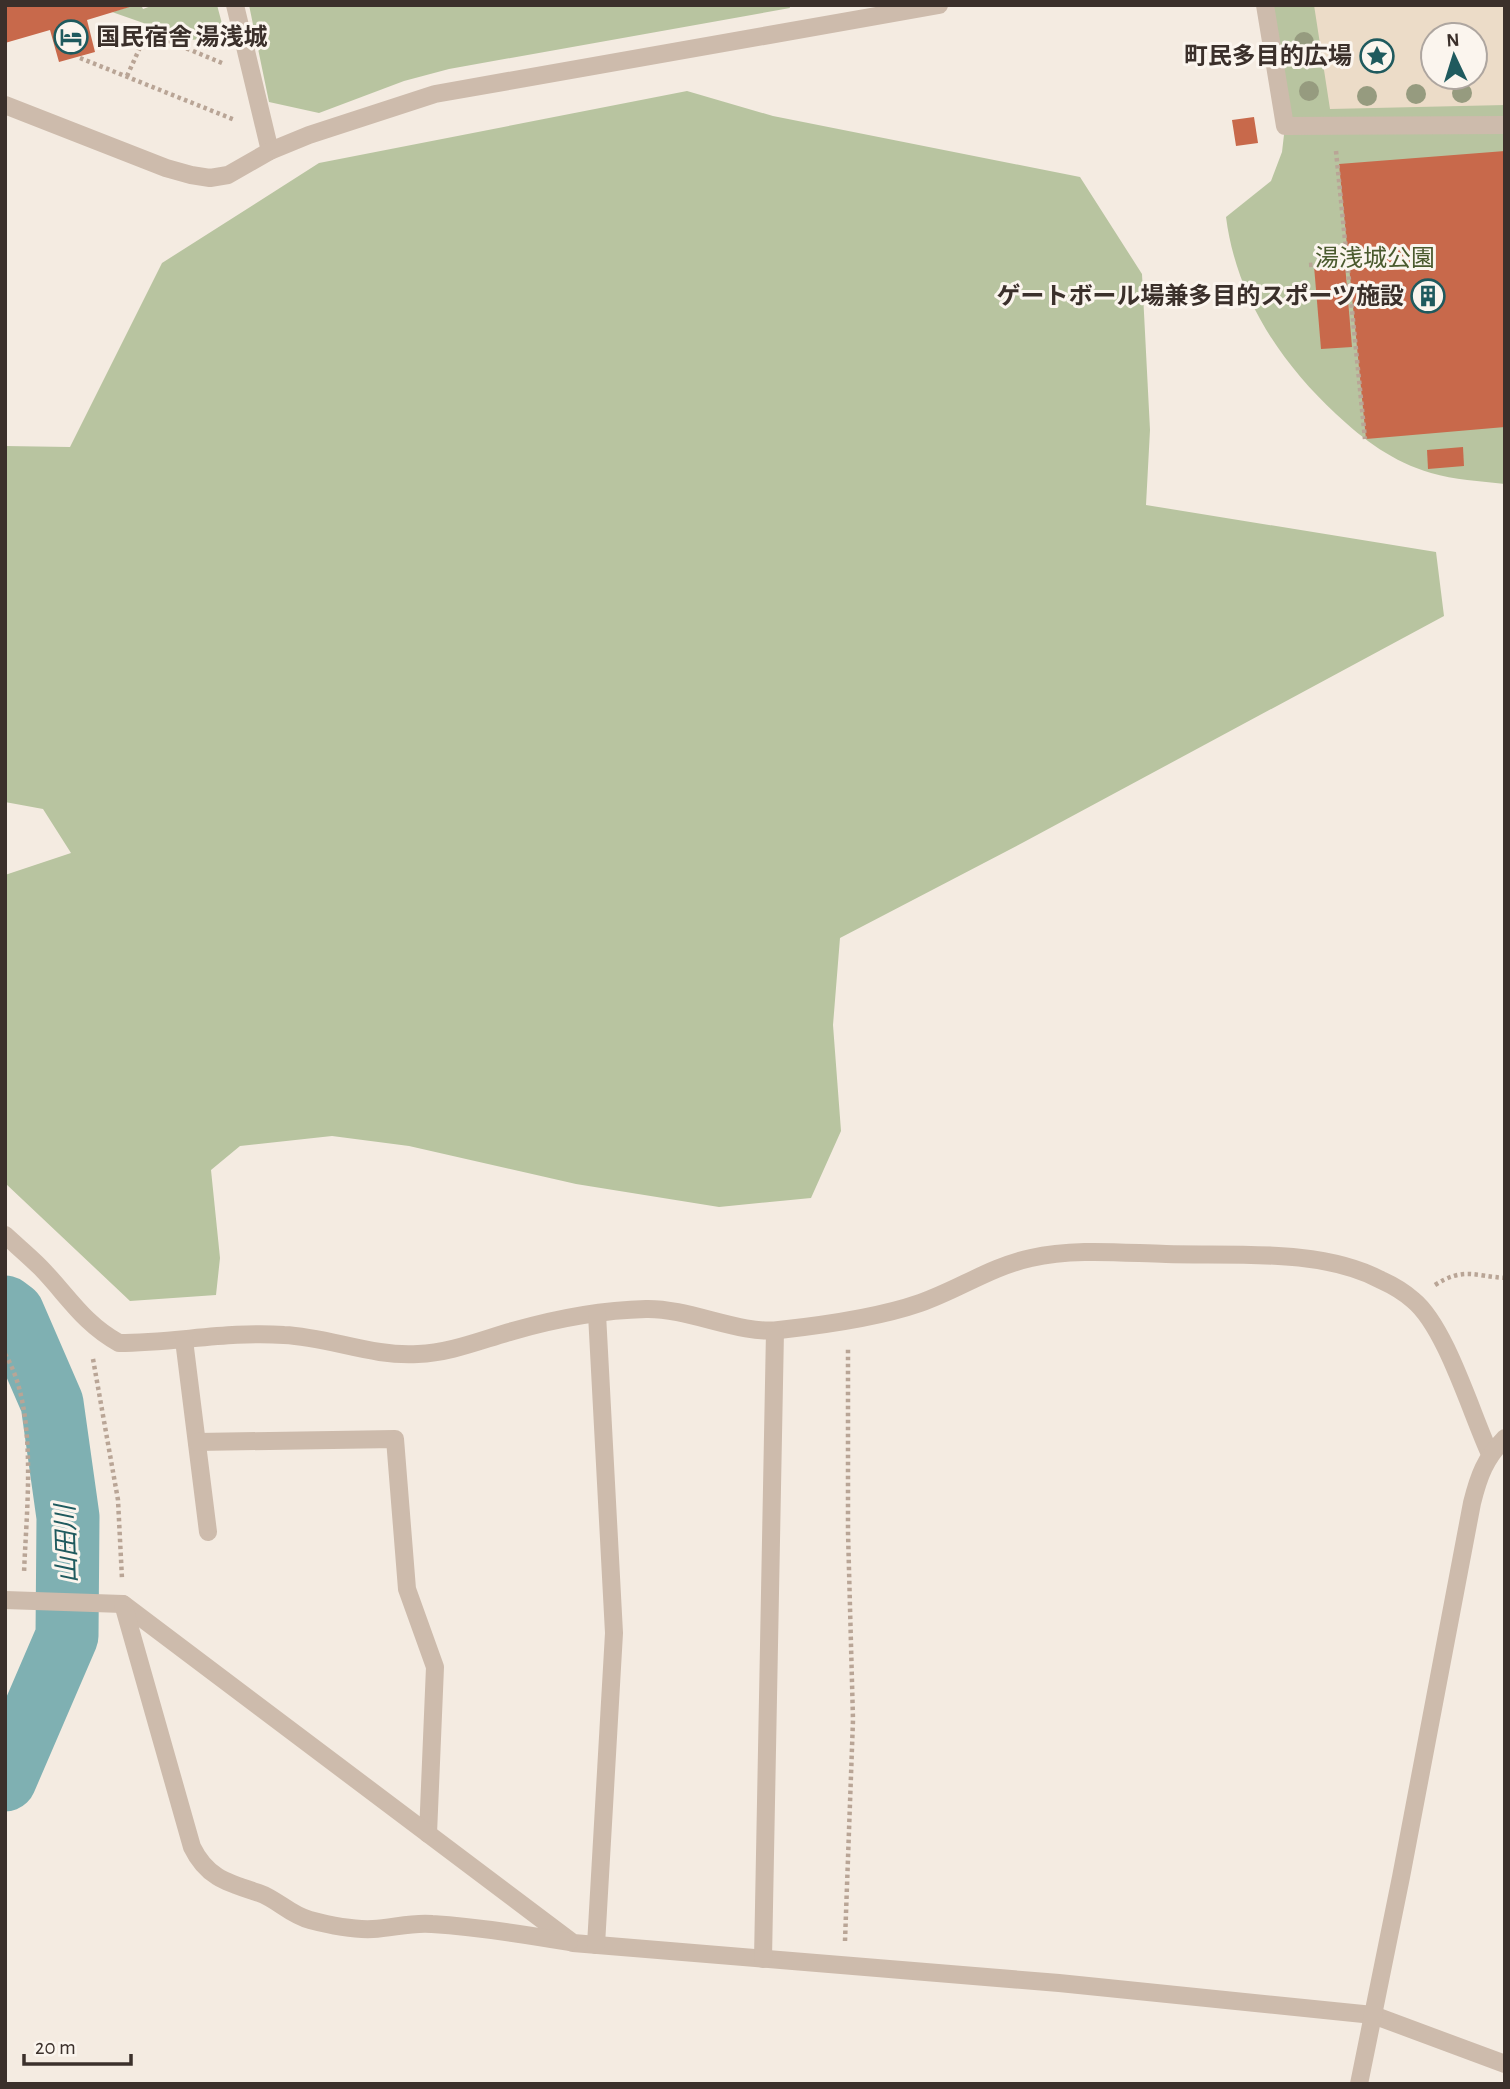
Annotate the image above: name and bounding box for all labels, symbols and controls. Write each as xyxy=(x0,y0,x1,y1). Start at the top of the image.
hotel icon: 国民宿舎 湯浅城 xyxy=(52,18,90,56)
north arrow xyxy=(1419,21,1489,91)
place label: 国民宿舎 湯浅城 xyxy=(96,24,268,50)
text: N xyxy=(1446,31,1460,50)
place icon: 町民多目的広場 xyxy=(1358,37,1396,75)
place label: 町民多目的広場 xyxy=(1184,43,1352,69)
park label: 湯浅城公園 xyxy=(1315,245,1435,271)
building icon: ゲートボール場兼多目的スポーツ施設 xyxy=(1409,277,1447,315)
place label: ゲートボール場兼多目的スポーツ施設 xyxy=(996,283,1404,309)
water label: 山田川 xyxy=(52,1502,81,1583)
scale bar xyxy=(24,2022,131,2066)
text: 20 m xyxy=(35,2037,76,2058)

